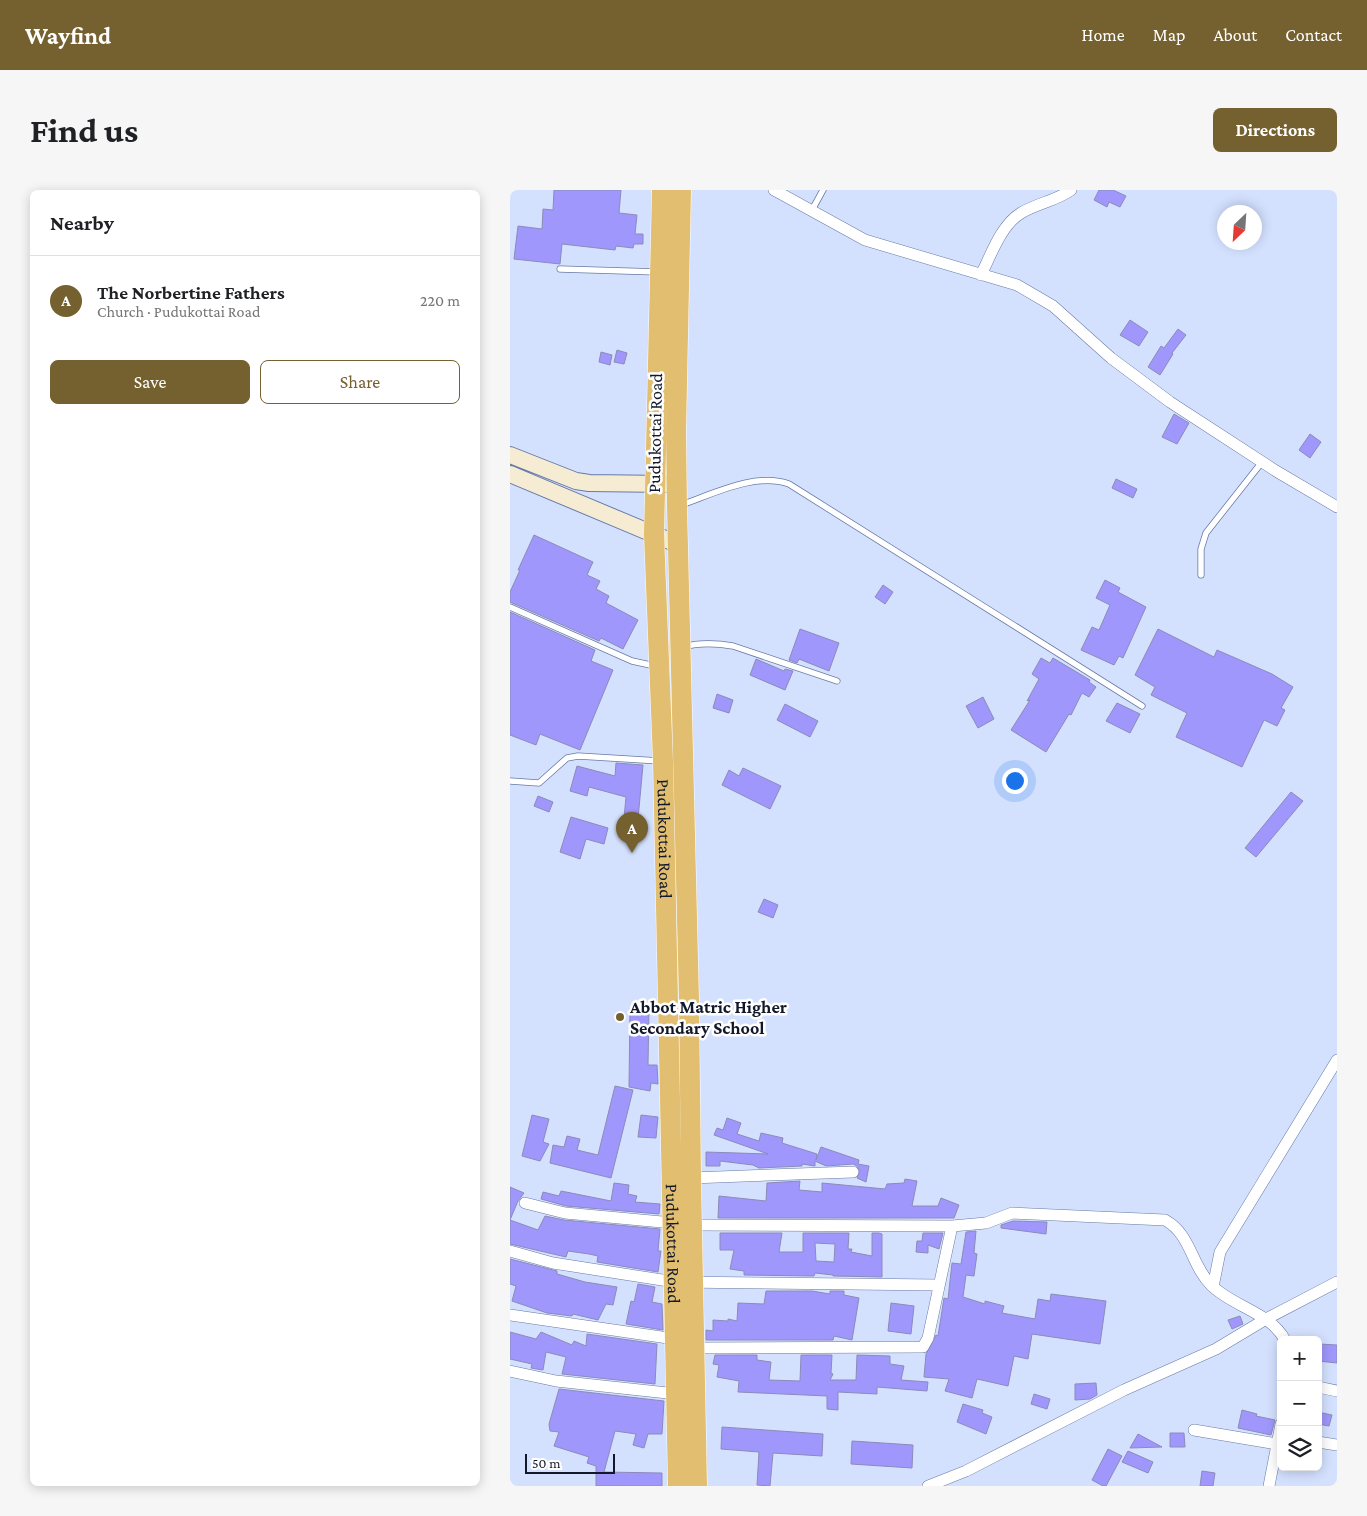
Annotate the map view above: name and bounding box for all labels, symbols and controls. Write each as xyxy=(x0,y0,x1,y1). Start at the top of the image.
text: Wayfind xyxy=(25,22,111,49)
text: Home xyxy=(1082,25,1125,45)
text: Map xyxy=(1153,25,1185,45)
text: About xyxy=(1213,25,1257,45)
text: Contact xyxy=(1285,25,1342,45)
button: Directions xyxy=(1213,108,1337,152)
text: Find us xyxy=(30,111,138,150)
north arrow xyxy=(1217,205,1262,250)
text: Nearby xyxy=(50,211,114,235)
text: The Norbertine Fathers xyxy=(97,282,285,303)
text: A xyxy=(61,292,71,309)
text: 220 m xyxy=(420,292,460,309)
text: Church · Pudukottai Road xyxy=(97,303,260,320)
button: Save xyxy=(50,360,250,404)
button: Share xyxy=(260,360,460,404)
street label: Pudukottai Road xyxy=(644,372,666,493)
your location xyxy=(1002,768,1028,794)
street label: Pudukottai Road xyxy=(653,779,676,899)
pin: A xyxy=(616,812,648,853)
place label: Abbot Matric Higher Secondary School xyxy=(629,997,787,1038)
marker: Abbot Matric Higher Secondary School xyxy=(614,1011,626,1023)
street label: Pudukottai Road xyxy=(662,1184,684,1304)
map controls xyxy=(1277,1336,1322,1471)
button: + xyxy=(1277,1336,1322,1381)
button: − xyxy=(1277,1381,1322,1426)
button: layers xyxy=(1277,1426,1322,1471)
scale bar xyxy=(525,1451,615,1474)
text: 50 m xyxy=(532,1455,560,1471)

